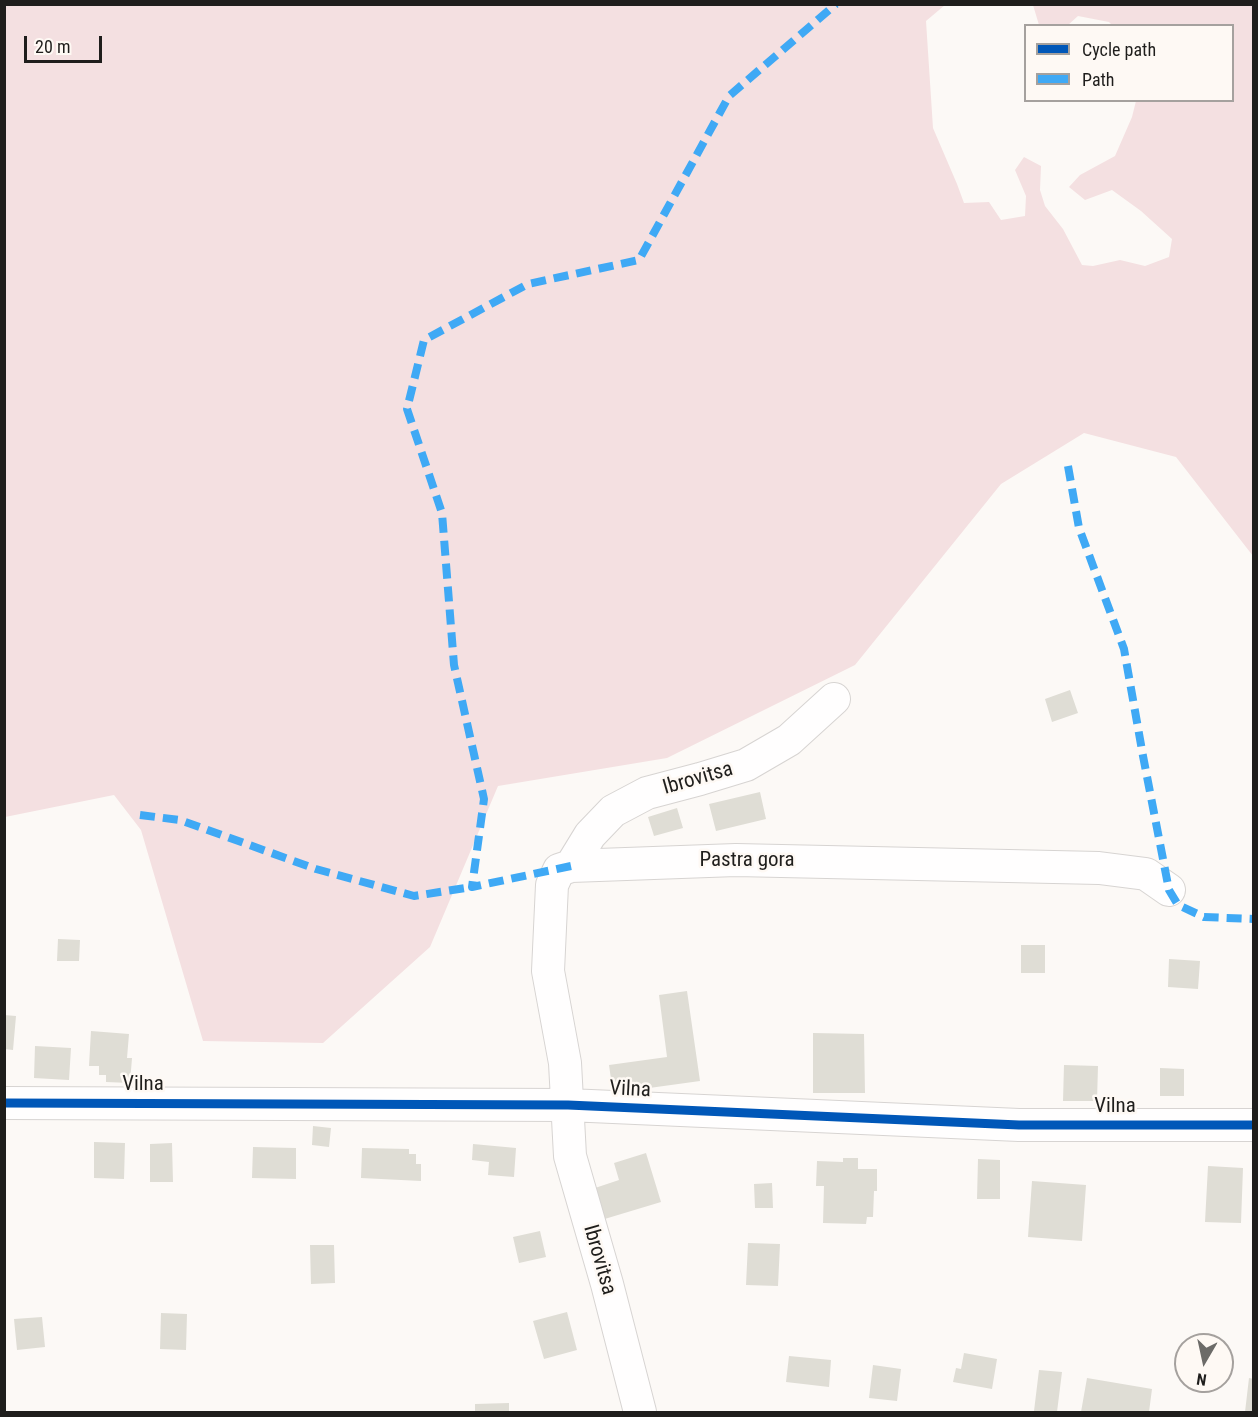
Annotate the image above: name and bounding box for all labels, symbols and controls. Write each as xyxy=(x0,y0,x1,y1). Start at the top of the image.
scale bar xyxy=(27,24,105,62)
legend xyxy=(1024,24,1234,102)
text: 20 m xyxy=(35,36,70,57)
text: Cycle path xyxy=(1082,39,1156,60)
text: Path xyxy=(1082,69,1115,90)
street label: Ibrovitsa xyxy=(660,757,736,801)
street label: Pastra gora xyxy=(699,848,795,874)
street label: Vilna xyxy=(122,1072,164,1098)
street label: Vilna xyxy=(609,1076,651,1104)
street label: Vilna xyxy=(1094,1094,1136,1120)
street label: Ibrovitsa xyxy=(577,1222,621,1298)
north arrow xyxy=(1174,1333,1234,1393)
text: N xyxy=(1195,1369,1208,1389)

